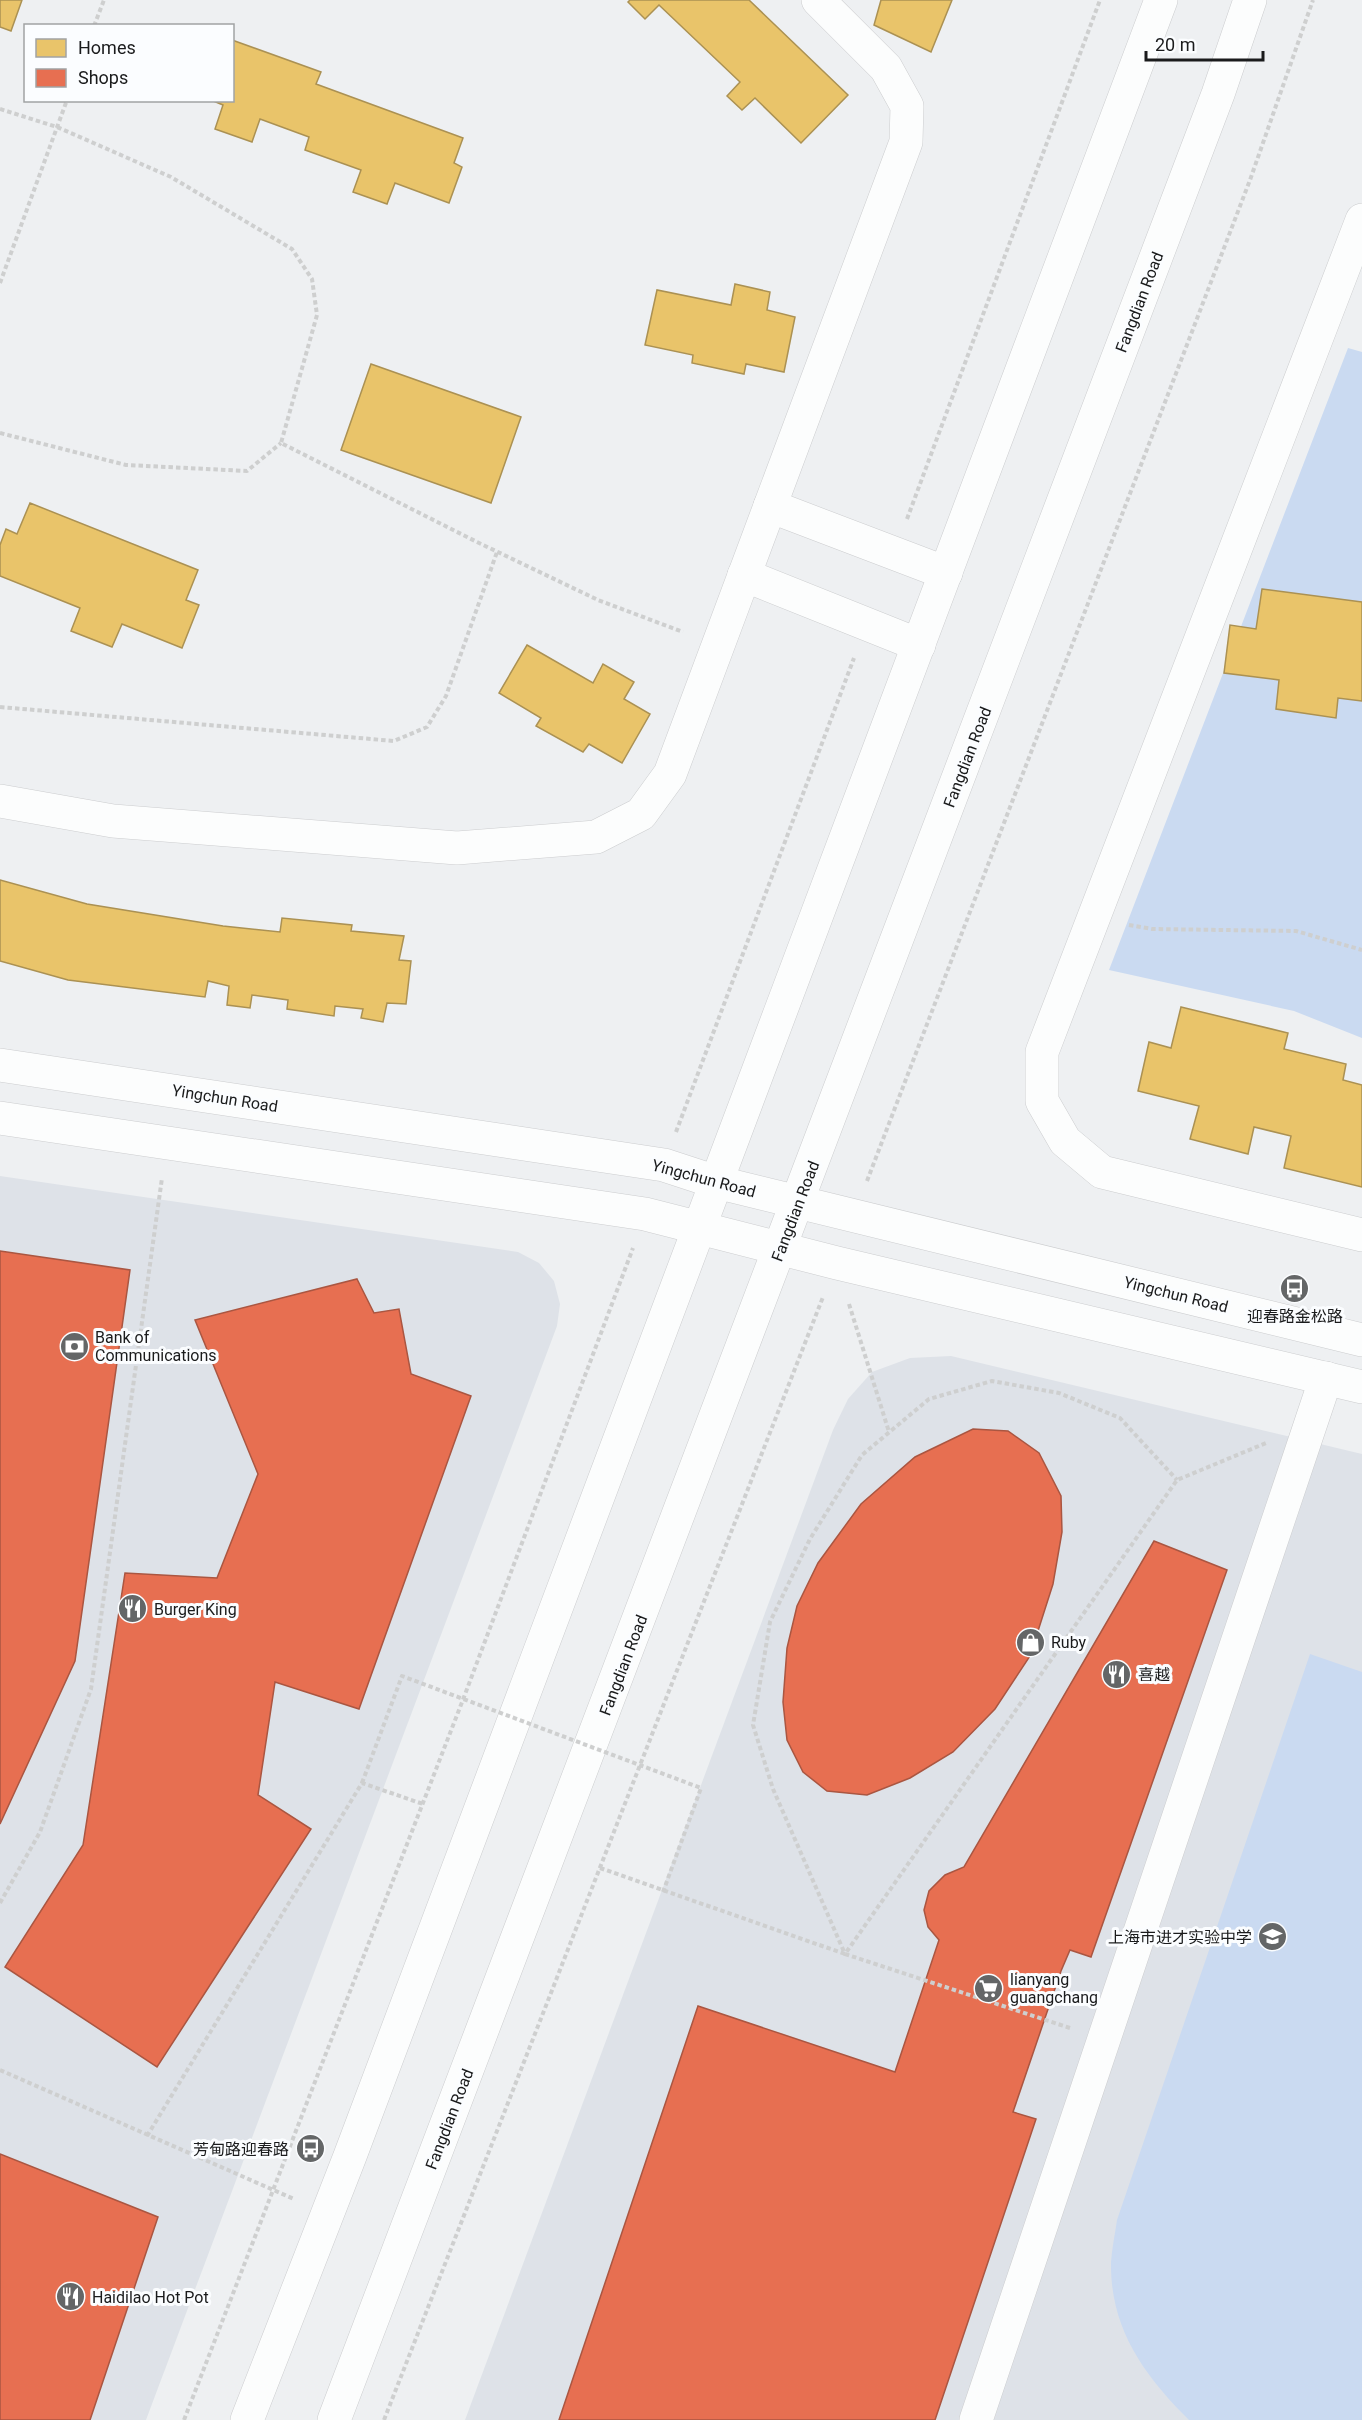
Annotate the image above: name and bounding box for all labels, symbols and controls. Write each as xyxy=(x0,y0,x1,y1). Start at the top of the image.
legend xyxy=(24,24,234,102)
scale bar xyxy=(1146,24,1263,62)
text: 20 m xyxy=(1155,34,1195,55)
text: Homes xyxy=(78,37,136,58)
text: Shops xyxy=(78,67,128,88)
street label: Fangdian Road xyxy=(1112,249,1167,355)
street label: Fangdian Road xyxy=(940,704,995,810)
street label: Yingchun Road xyxy=(171,1081,279,1116)
street label: Yingchun Road xyxy=(650,1155,758,1201)
street label: Fangdian Road xyxy=(768,1158,823,1264)
street label: Yingchun Road xyxy=(1122,1272,1230,1317)
bus stop icon: 迎春路金松路 xyxy=(1279,1272,1311,1304)
place label: 迎春路金松路 xyxy=(1247,1307,1343,1326)
place label: Bank of Communications xyxy=(95,1328,217,1365)
bank icon: Bank of Communications xyxy=(58,1330,90,1362)
restaurant icon: Burger King xyxy=(117,1593,149,1625)
place label: Burger King xyxy=(154,1600,237,1619)
street label: Fangdian Road xyxy=(596,1612,651,1718)
shop icon: Ruby xyxy=(1014,1626,1046,1658)
place label: Ruby xyxy=(1051,1633,1087,1652)
restaurant icon: 喜越 xyxy=(1101,1658,1133,1690)
place label: 喜越 xyxy=(1138,1665,1170,1684)
school or university icon: 上海市进才实验中学 xyxy=(1257,1921,1289,1953)
place label: 上海市进才实验中学 xyxy=(1108,1928,1252,1947)
place label: lianyang guangchang xyxy=(1010,1970,1098,2007)
supermarket icon: lianyang guangchang xyxy=(973,1972,1005,2004)
street label: Fangdian Road xyxy=(422,2066,477,2172)
bus stop icon: 芳甸路迎春路 xyxy=(294,2133,326,2165)
place label: 芳甸路迎春路 xyxy=(193,2140,289,2159)
restaurant icon: Haidilao Hot Pot xyxy=(55,2281,87,2313)
place label: Haidilao Hot Pot xyxy=(92,2288,209,2307)

